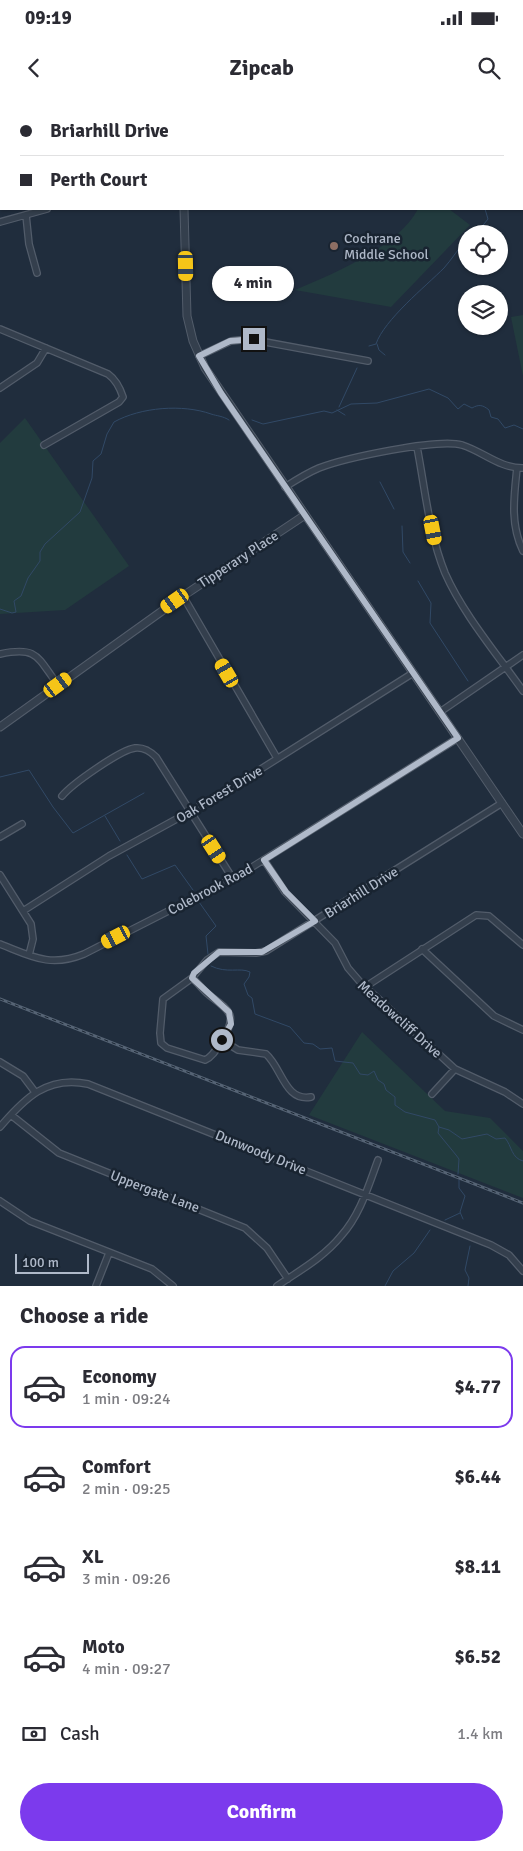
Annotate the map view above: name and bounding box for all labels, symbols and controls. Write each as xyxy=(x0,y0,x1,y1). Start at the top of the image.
text: 09:19 xyxy=(25,6,72,30)
icon: back xyxy=(20,54,48,82)
text: Zipcab xyxy=(229,54,294,81)
icon: search xyxy=(475,54,503,82)
text: Briarhill Drive xyxy=(50,119,169,143)
text: Perth Court xyxy=(50,168,147,192)
map controls xyxy=(458,225,508,335)
button: locate xyxy=(458,225,508,275)
place label: Cochrane Middle School xyxy=(344,230,429,263)
marker: Cochrane Middle School xyxy=(328,240,340,252)
car xyxy=(178,251,193,281)
callout: 4 min xyxy=(213,266,295,302)
text: 4 min xyxy=(234,273,272,293)
button: layers xyxy=(458,285,508,335)
route end xyxy=(243,328,265,350)
car xyxy=(422,514,443,546)
street label: Tipperary Place xyxy=(195,527,282,592)
car xyxy=(158,586,191,616)
car xyxy=(213,656,240,690)
car xyxy=(41,670,74,700)
street label: Oak Forest Drive xyxy=(173,762,266,827)
car xyxy=(199,832,228,866)
street label: Colebrook Road xyxy=(165,860,256,919)
street label: Briarhill Drive xyxy=(321,863,401,922)
car xyxy=(99,924,132,950)
street label: Meadowcliff Drive xyxy=(354,977,445,1062)
route start xyxy=(211,1029,233,1051)
street label: Dunwoody Drive xyxy=(213,1126,309,1179)
street label: Uppergate Lane xyxy=(108,1167,202,1216)
scale bar xyxy=(15,1251,89,1274)
text: 100 m xyxy=(22,1254,59,1271)
text: Choose a ride xyxy=(20,1302,148,1329)
icon: car xyxy=(22,1365,67,1410)
text: Economy xyxy=(82,1365,156,1389)
text: $4.77 xyxy=(455,1375,501,1399)
text: 1 min · 09:24 xyxy=(82,1389,171,1409)
icon: car xyxy=(22,1455,67,1500)
text: Comfort xyxy=(82,1455,151,1479)
text: $6.44 xyxy=(455,1465,501,1489)
text: 2 min · 09:25 xyxy=(82,1479,171,1499)
icon: car xyxy=(22,1545,67,1590)
text: XL xyxy=(82,1545,104,1569)
text: $8.11 xyxy=(455,1555,501,1579)
text: 3 min · 09:26 xyxy=(82,1569,171,1589)
icon: car xyxy=(22,1635,67,1680)
text: Moto xyxy=(82,1635,125,1659)
text: $6.52 xyxy=(455,1645,501,1669)
text: 4 min · 09:27 xyxy=(82,1659,171,1679)
icon: cash xyxy=(20,1720,48,1748)
text: Cash xyxy=(60,1722,100,1746)
text: 1.4 km xyxy=(457,1724,503,1744)
button: Confirm xyxy=(20,1783,503,1841)

